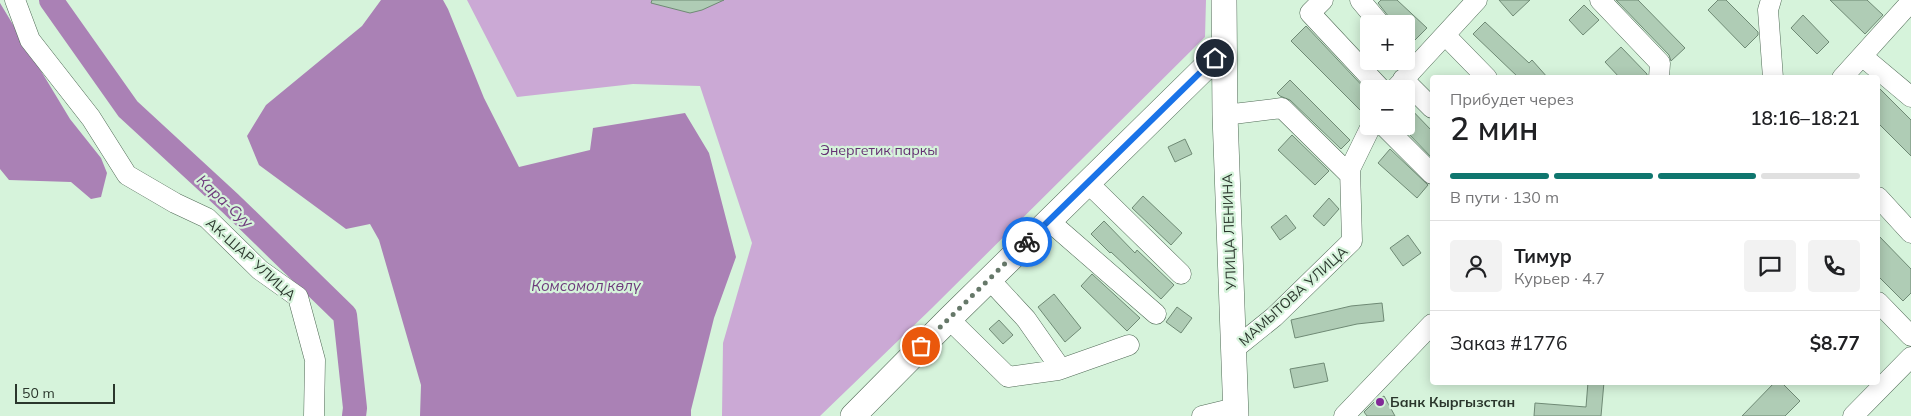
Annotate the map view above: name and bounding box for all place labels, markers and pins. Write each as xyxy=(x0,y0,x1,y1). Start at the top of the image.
pin xyxy=(1194,37,1236,79)
pin xyxy=(900,325,942,367)
place label: Банк Кыргызстан xyxy=(1390,393,1515,411)
marker: Банк Кыргызстан xyxy=(1374,396,1386,408)

